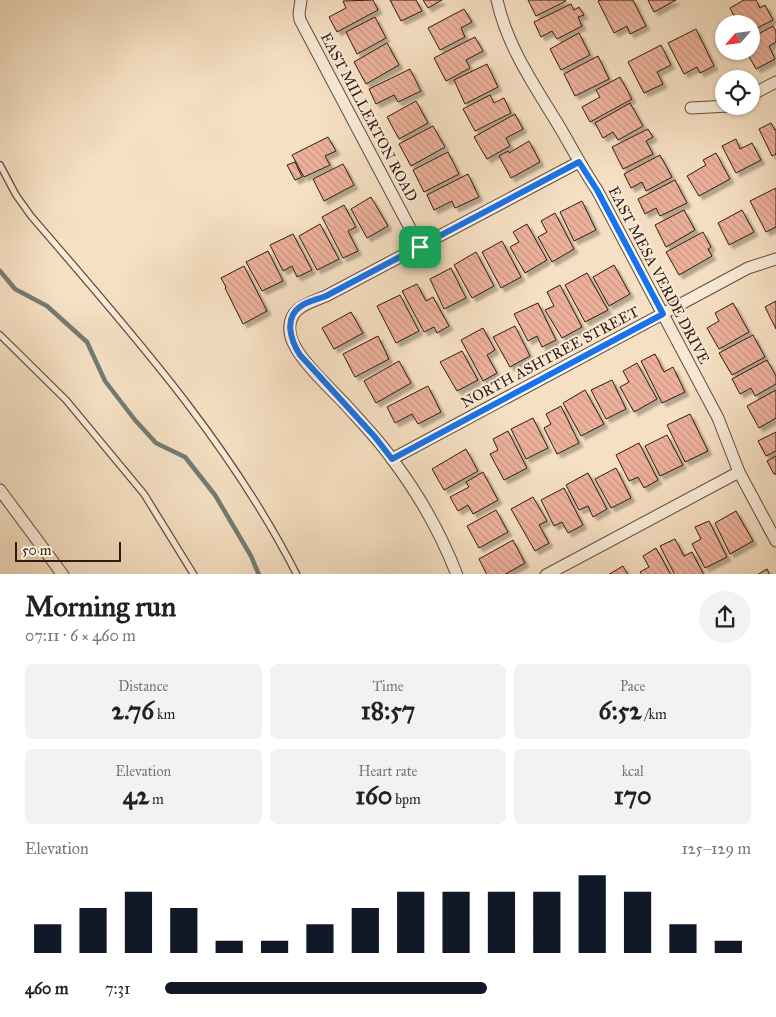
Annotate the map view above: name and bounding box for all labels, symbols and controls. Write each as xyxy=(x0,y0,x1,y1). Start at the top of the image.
north arrow xyxy=(715,15,760,60)
map controls xyxy=(715,15,760,115)
street label: EAST MILLERTON ROAD xyxy=(317,29,421,205)
button: locate xyxy=(715,70,760,115)
street label: EAST MESA VERDE DRIVE xyxy=(604,183,714,367)
pin xyxy=(399,226,441,268)
icon: arrive xyxy=(406,233,434,261)
street label: NORTH ASHTREE STREET xyxy=(458,302,642,412)
scale bar xyxy=(15,540,121,563)
text: 50 m xyxy=(22,542,51,559)
text: Morning run xyxy=(25,589,176,624)
button: share xyxy=(699,591,751,643)
text: 07:11 · 6 × 460 m xyxy=(25,626,136,645)
text: Distance xyxy=(118,678,168,695)
text: Time xyxy=(372,678,403,695)
text: Pace xyxy=(620,678,645,695)
text: 2.76 xyxy=(111,695,154,726)
text: 18:57 xyxy=(361,695,415,726)
text: 6:52 xyxy=(599,695,642,726)
text: km xyxy=(154,706,175,723)
text: /km xyxy=(642,706,667,723)
text: Elevation xyxy=(116,763,171,780)
text: Heart rate xyxy=(359,763,417,780)
text: kcal xyxy=(622,763,644,780)
text: 42 xyxy=(123,780,149,811)
text: 160 xyxy=(355,780,392,811)
text: 170 xyxy=(614,780,652,811)
text: m xyxy=(149,791,164,808)
text: bpm xyxy=(392,791,421,808)
text: Elevation xyxy=(25,839,89,858)
text: 125–129 m xyxy=(681,839,751,858)
text: 460 m xyxy=(25,979,68,998)
text: 7:31 xyxy=(105,979,130,998)

